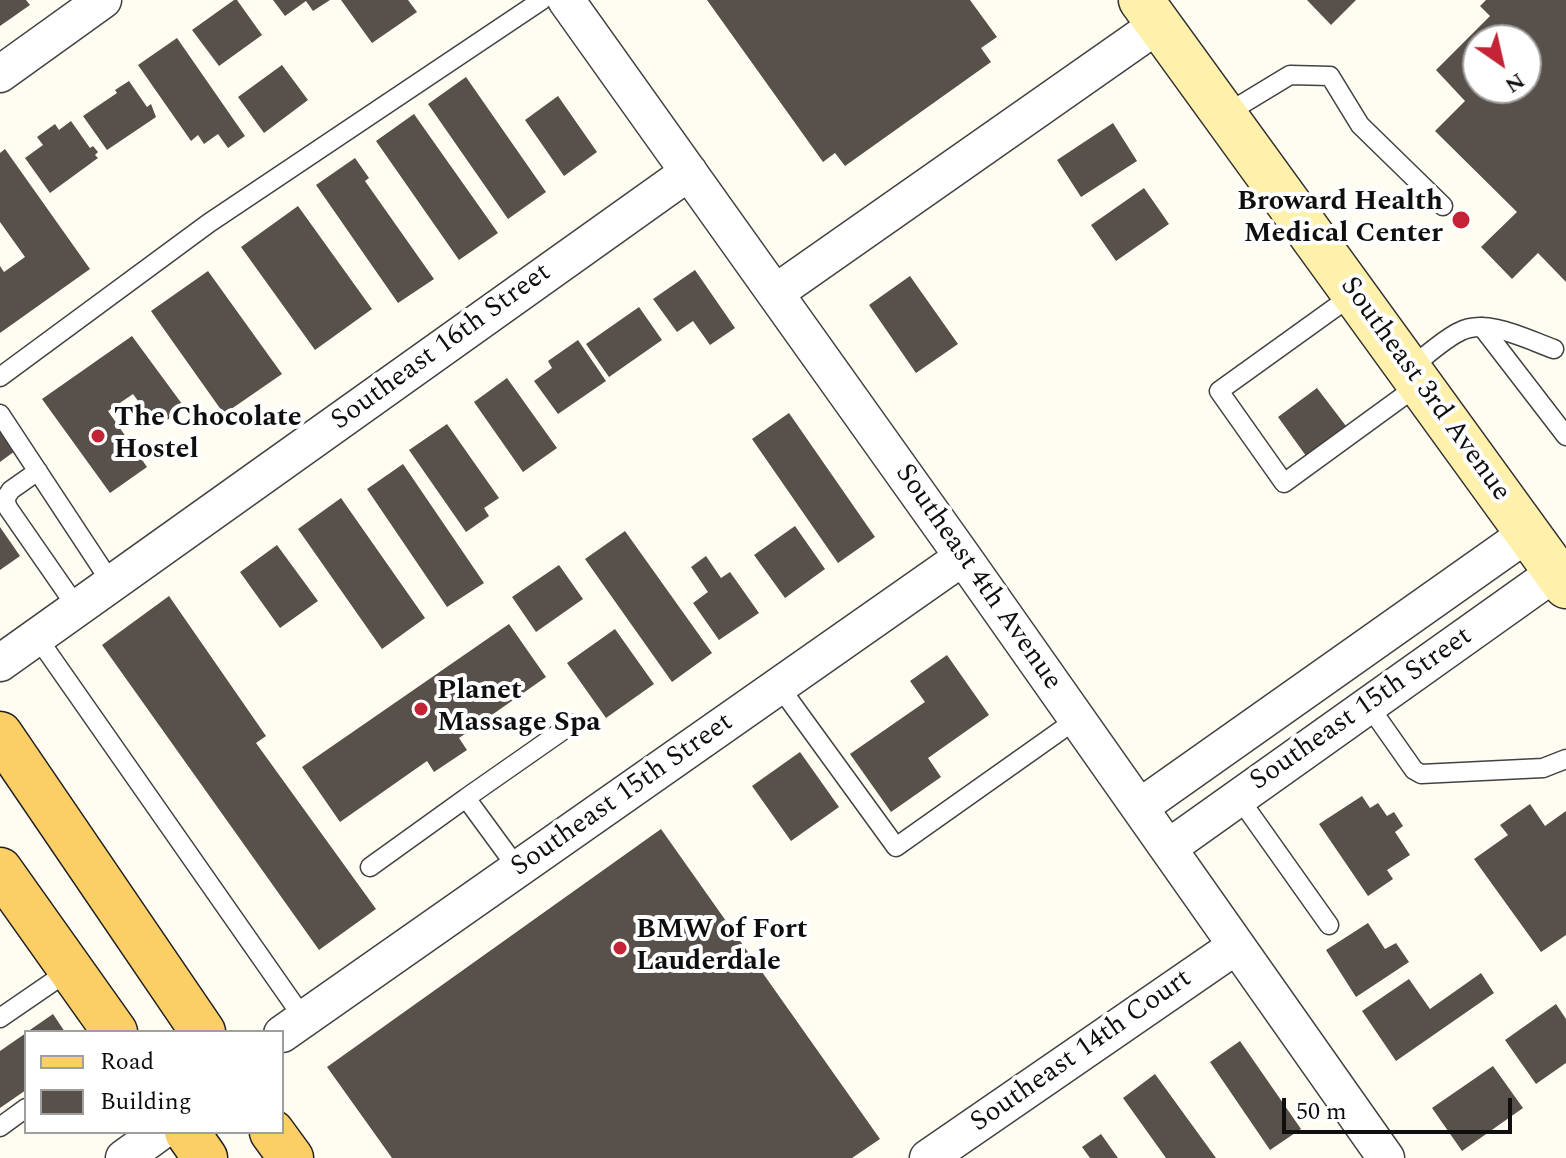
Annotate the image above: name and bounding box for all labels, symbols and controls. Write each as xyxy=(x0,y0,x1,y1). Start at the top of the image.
north arrow xyxy=(1462,24,1542,104)
text: N xyxy=(1498,64,1531,101)
place label: Broward Health Medical Center xyxy=(1237,187,1443,253)
marker: Broward Health Medical Center xyxy=(1450,209,1472,231)
street label: Southeast 16th Street xyxy=(326,257,558,439)
street label: Southeast 3rd Avenue xyxy=(1331,271,1517,509)
place label: The Chocolate Hostel xyxy=(114,403,302,469)
marker: The Chocolate Hostel xyxy=(89,427,107,445)
street label: Southeast 4th Avenue xyxy=(886,459,1068,697)
street label: Southeast 15th Street xyxy=(1245,621,1479,799)
place label: Planet Massage Spa xyxy=(437,676,601,742)
marker: Planet Massage Spa xyxy=(412,700,430,718)
street label: Southeast 15th Street xyxy=(506,707,740,885)
place label: BMW of Fort Lauderdale xyxy=(636,915,808,981)
marker: BMW of Fort Lauderdale xyxy=(611,939,629,957)
street label: Southeast 14th Court xyxy=(965,963,1199,1141)
legend xyxy=(24,1030,284,1134)
text: Road xyxy=(100,1044,154,1080)
scale bar xyxy=(1286,1082,1516,1132)
text: Building xyxy=(100,1084,192,1120)
text: 50 m xyxy=(1296,1094,1347,1130)

